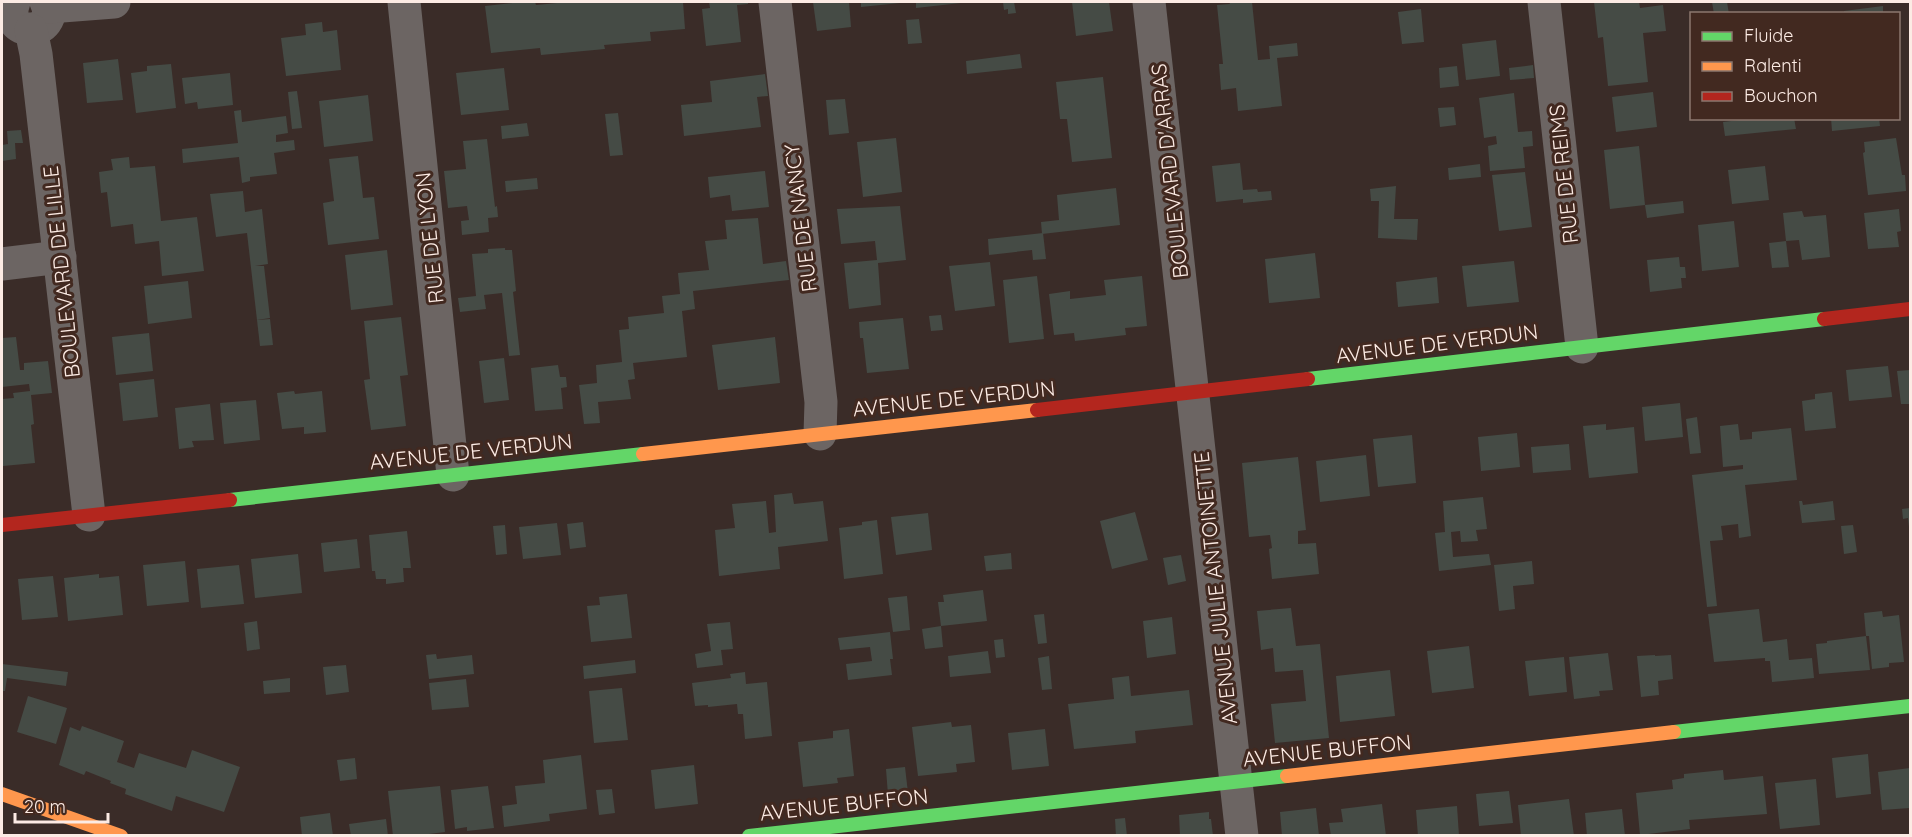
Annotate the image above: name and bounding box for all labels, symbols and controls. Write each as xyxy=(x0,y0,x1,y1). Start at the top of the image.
legend xyxy=(1690,12,1900,120)
text: Fluide xyxy=(1744,24,1793,47)
text: Ralenti xyxy=(1744,54,1802,77)
street label: BOULEVARD D'ARRAS xyxy=(1145,62,1193,280)
text: Bouchon xyxy=(1744,84,1818,107)
street label: RUE DE REIMS xyxy=(1543,103,1583,245)
street label: RUE DE NANCY xyxy=(778,142,822,294)
street label: BOULEVARD DE LILLE xyxy=(37,165,85,379)
street label: RUE DE LYON xyxy=(409,171,449,305)
street label: AVENUE DE VERDUN xyxy=(1334,318,1540,368)
street label: AVENUE DE VERDUN xyxy=(851,374,1057,422)
street label: AVENUE DE VERDUN xyxy=(368,427,574,475)
street label: AVENUE JULIE ANTOINETTE xyxy=(1188,450,1242,726)
street label: AVENUE BUFFON xyxy=(1242,728,1412,772)
street label: AVENUE BUFFON xyxy=(759,782,929,826)
scale bar xyxy=(15,786,108,824)
text: 20 m xyxy=(24,795,66,818)

